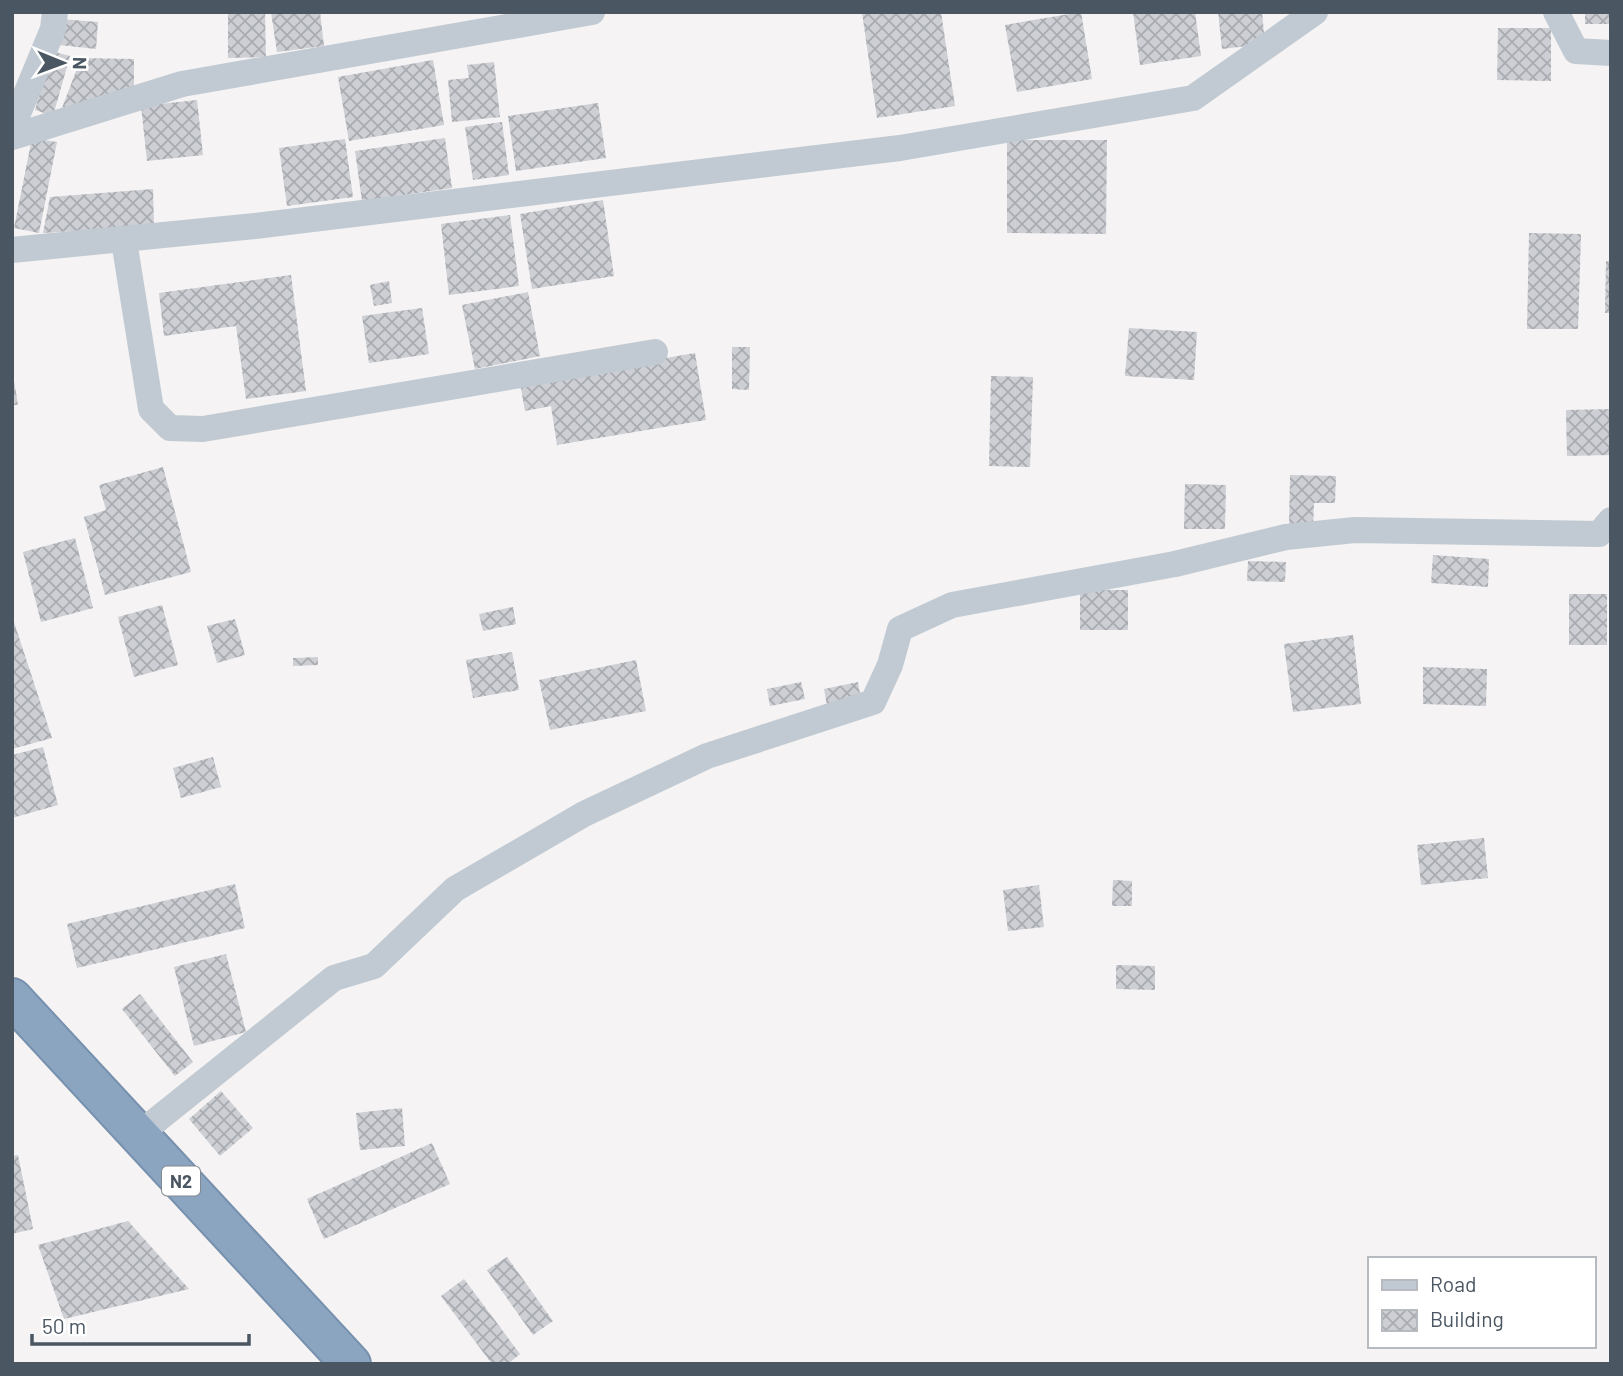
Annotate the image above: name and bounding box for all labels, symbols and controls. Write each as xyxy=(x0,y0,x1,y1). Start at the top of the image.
north arrow xyxy=(28,28,98,98)
text: N xyxy=(69,57,92,70)
road number: N2 xyxy=(162,1166,200,1196)
legend xyxy=(1368,1257,1595,1348)
text: Road xyxy=(1430,1271,1476,1296)
scale bar xyxy=(32,1302,248,1346)
text: Building xyxy=(1430,1306,1504,1331)
text: 50 m xyxy=(42,1313,86,1338)

